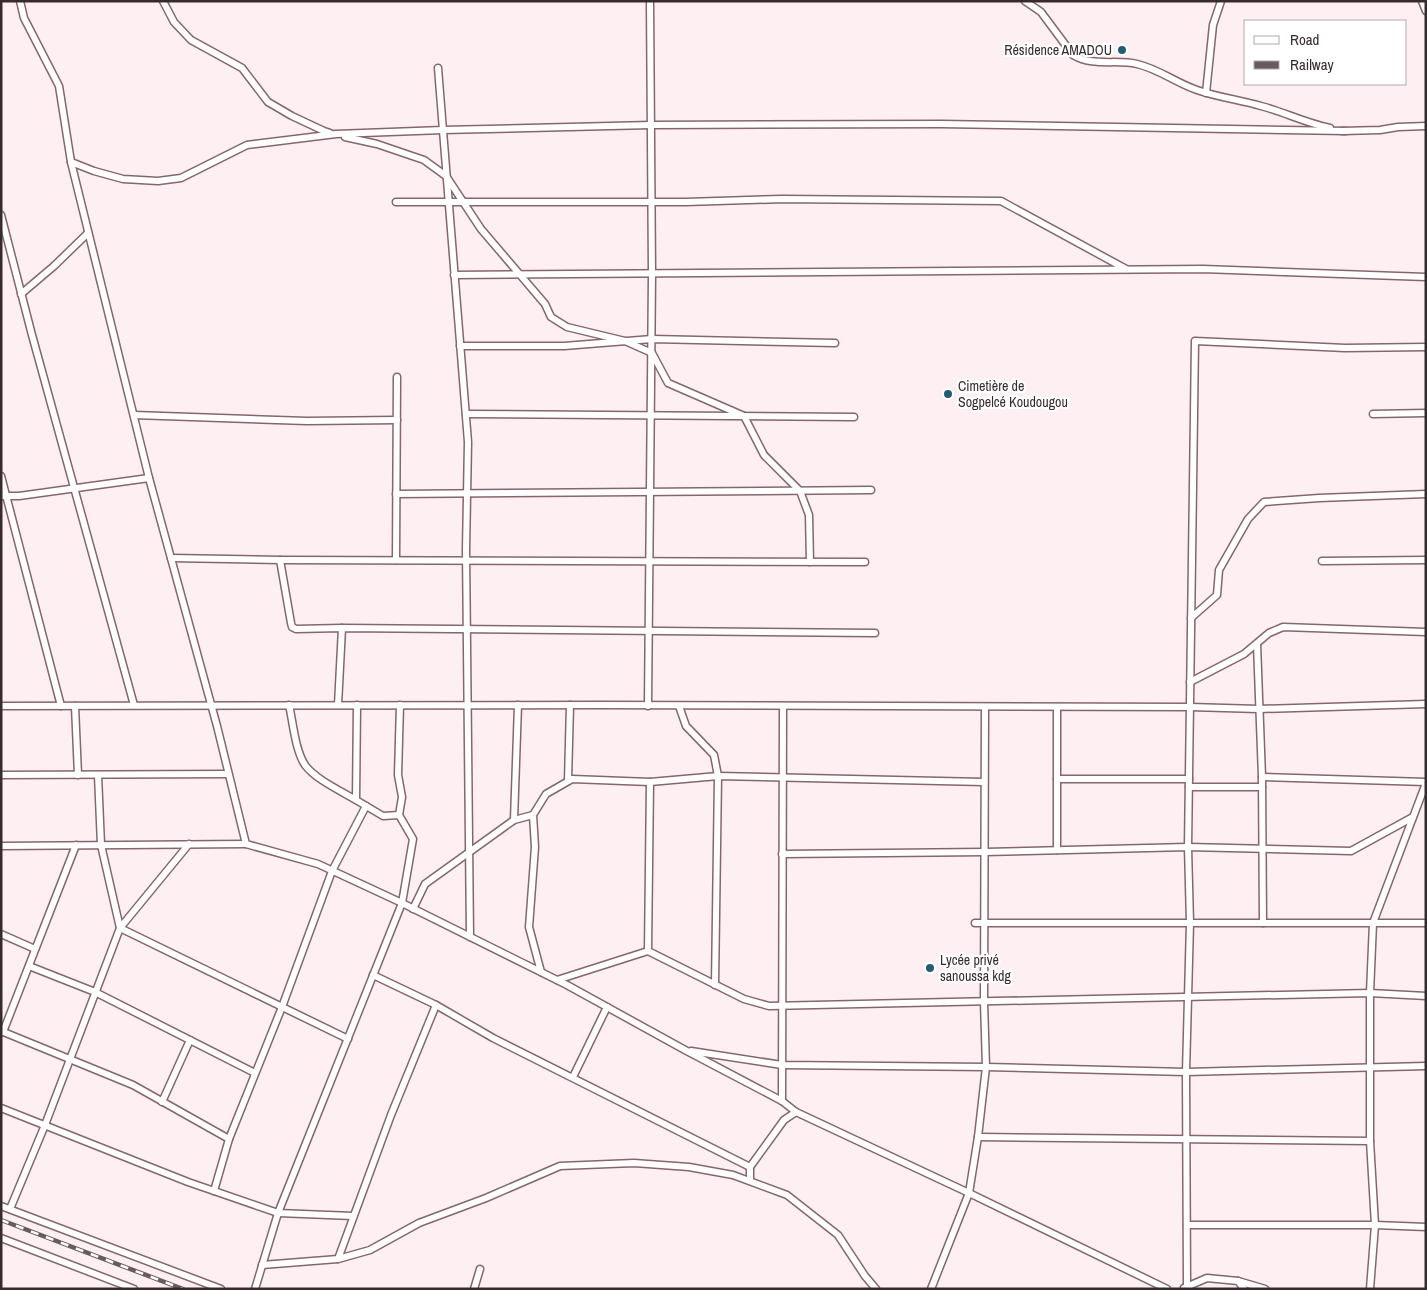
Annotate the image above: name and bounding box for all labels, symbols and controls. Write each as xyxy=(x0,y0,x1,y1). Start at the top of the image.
legend xyxy=(1244,20,1407,85)
text: Road xyxy=(1290,29,1319,50)
place label: Résidence AMADOU xyxy=(1004,41,1112,59)
marker: Résidence AMADOU xyxy=(1116,44,1128,56)
text: Railway xyxy=(1290,54,1335,75)
place label: Cimetière de Sogpelcé Koudougou xyxy=(958,377,1068,411)
marker: Cimetière de Sogpelcé Koudougou xyxy=(942,388,954,400)
place label: Lycée privé sanoussa kdg xyxy=(940,951,1011,985)
marker: Lycée privé sanoussa kdg xyxy=(924,962,936,974)

